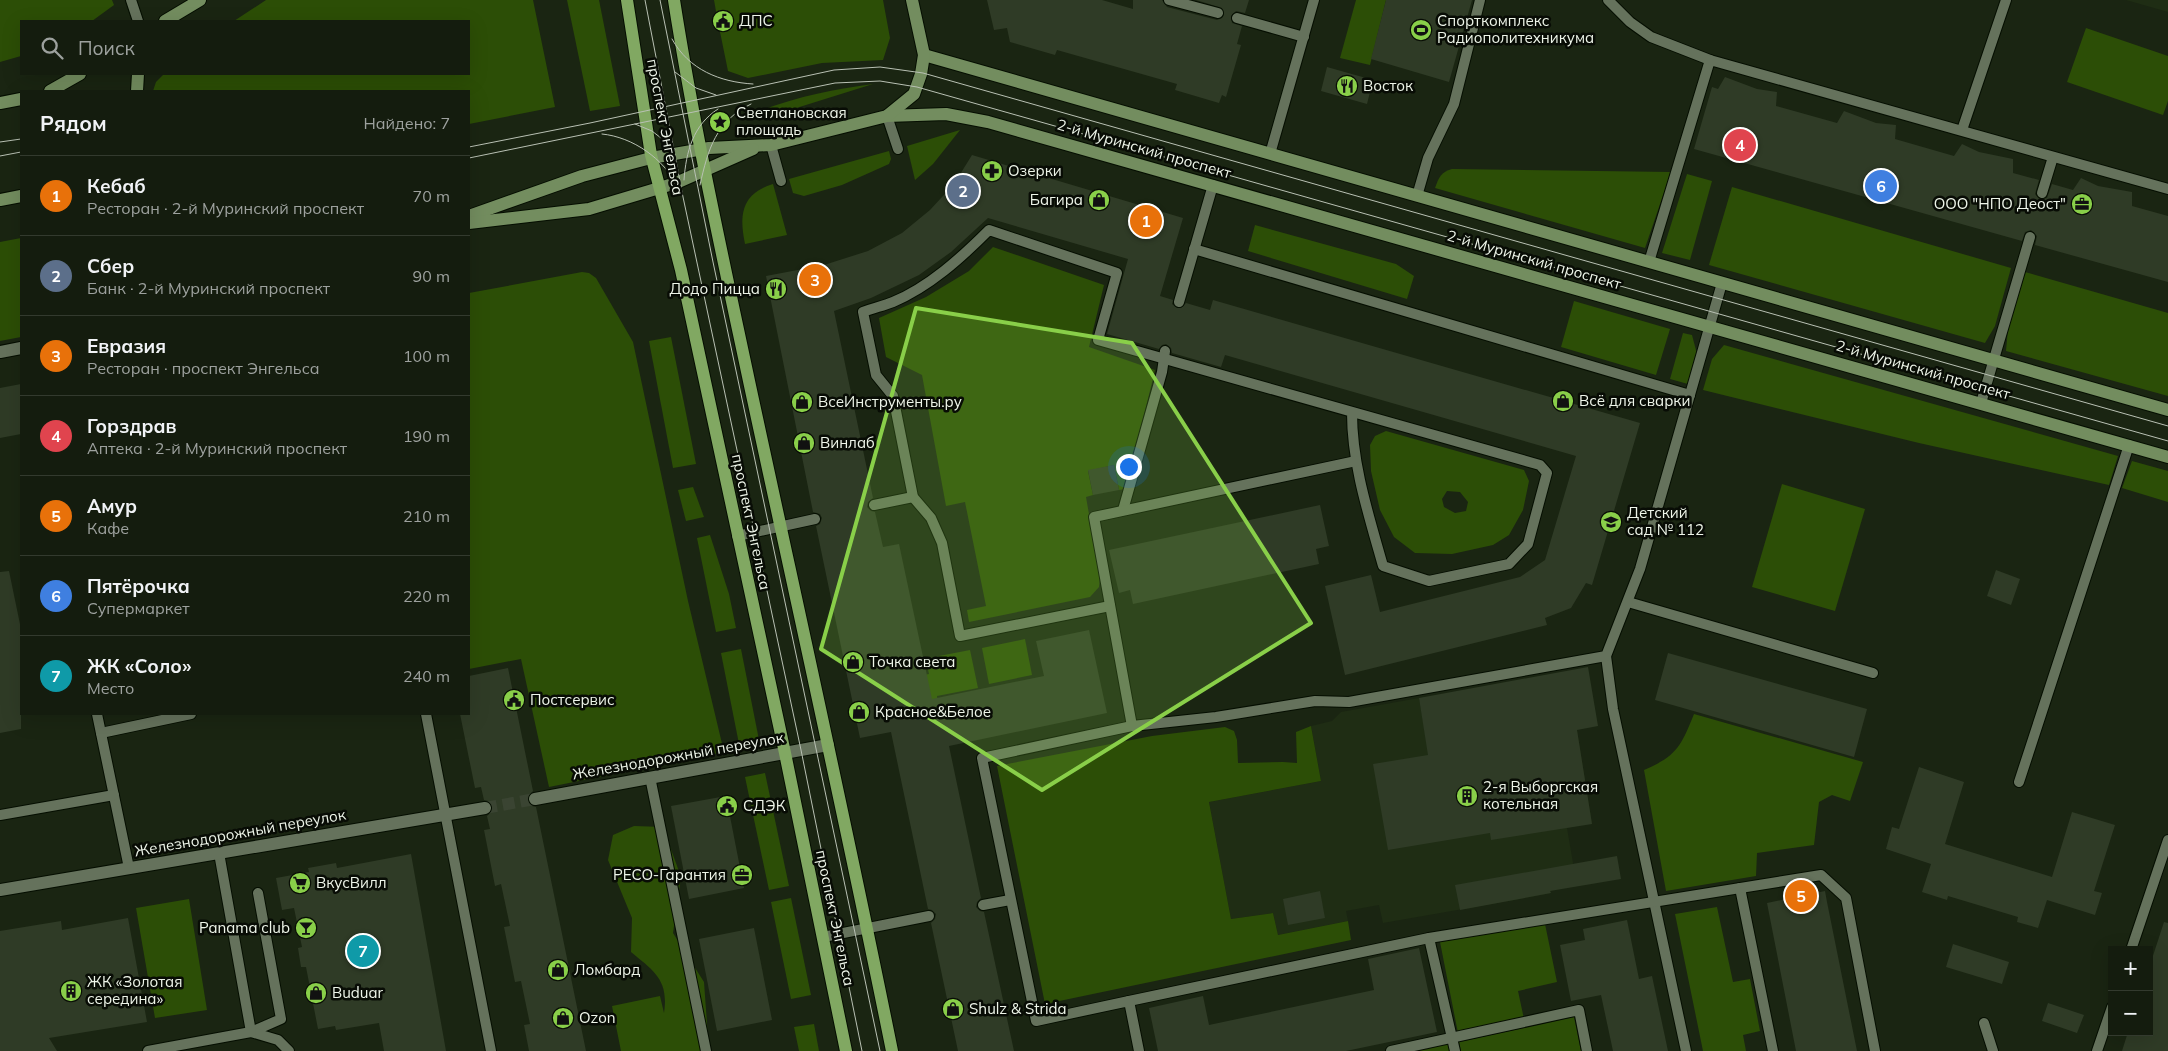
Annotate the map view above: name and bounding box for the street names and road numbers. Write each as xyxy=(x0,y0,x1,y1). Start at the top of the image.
street label: проспект Энгельса xyxy=(643,57,688,197)
street label: 2-й Муринский проспект xyxy=(1055,115,1234,183)
street label: 2-й Муринский проспект xyxy=(1445,226,1624,294)
street label: 2-й Муринский проспект xyxy=(1834,336,2013,404)
street label: проспект Энгельса xyxy=(728,452,775,592)
street label: Железнодорожный переулок xyxy=(571,727,786,783)
street label: Железнодорожный переулок xyxy=(133,804,348,860)
street label: проспект Энгельса xyxy=(812,848,859,988)

